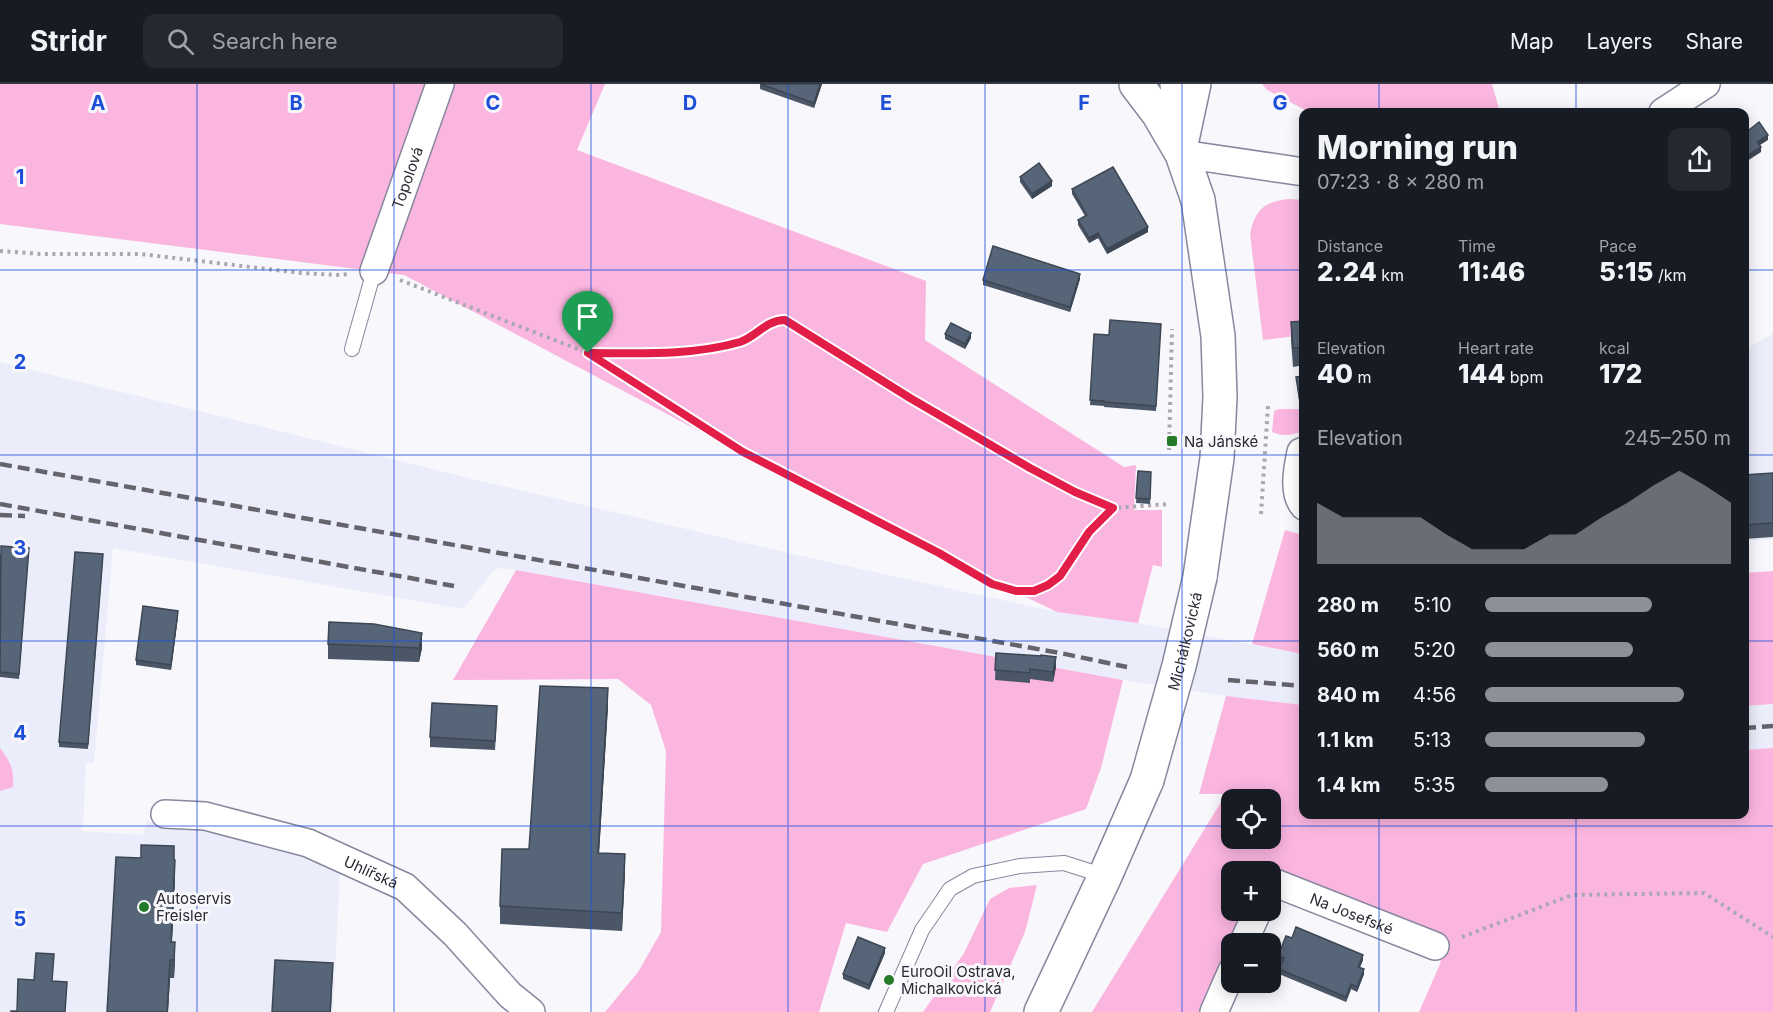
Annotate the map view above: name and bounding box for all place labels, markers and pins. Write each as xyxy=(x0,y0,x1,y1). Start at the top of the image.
pin xyxy=(562,291,613,353)
place label: Na Jánské xyxy=(1184,432,1258,451)
marker: Na Jánské xyxy=(1165,434,1179,448)
place label: Autoservis Freisler xyxy=(156,889,232,925)
marker: Autoservis Freisler xyxy=(137,900,151,914)
place label: EuroOil Ostrava, Michalkovická xyxy=(901,962,1015,998)
marker: EuroOil Ostrava, Michalkovická xyxy=(882,973,896,987)

